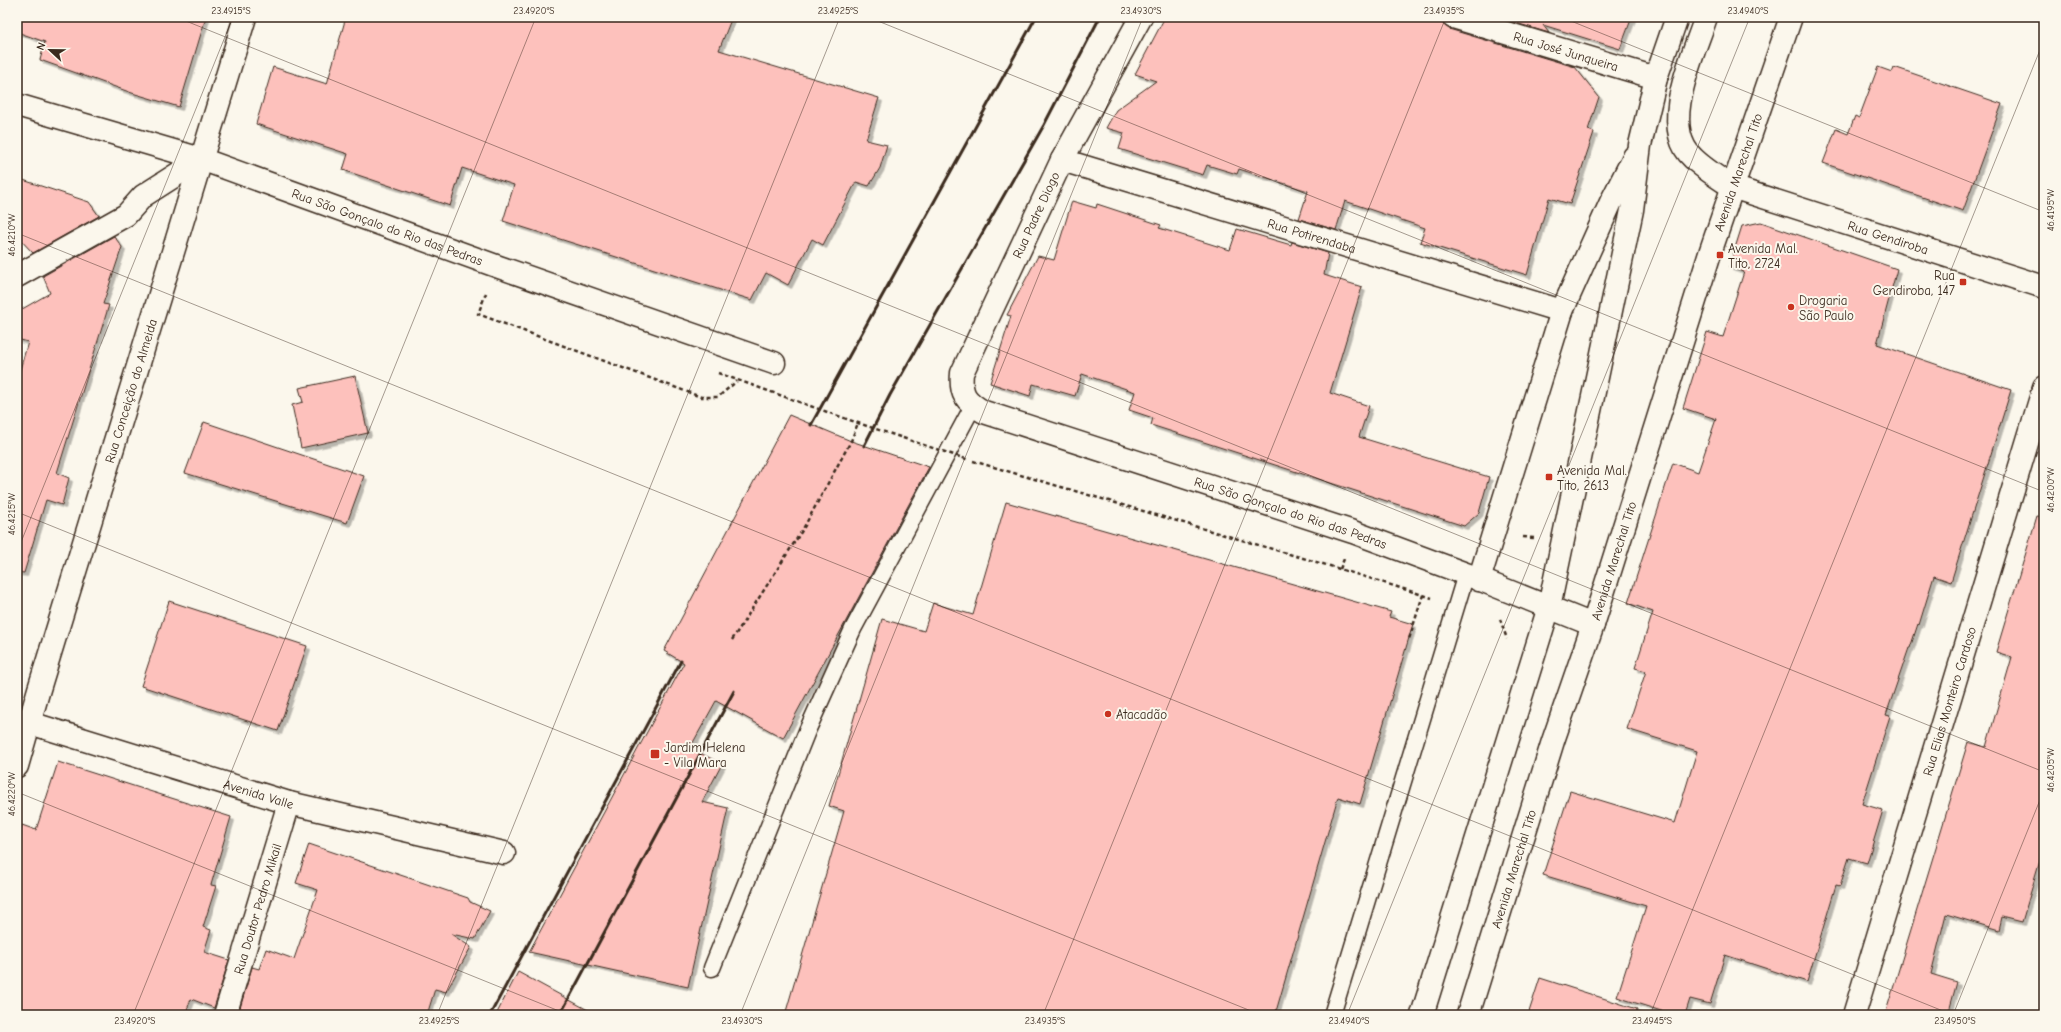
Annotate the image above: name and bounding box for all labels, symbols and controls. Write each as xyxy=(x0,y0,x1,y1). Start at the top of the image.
text: 23.4915°S xyxy=(211,5,251,17)
text: 23.4920°S xyxy=(513,5,555,17)
text: 23.4925°S xyxy=(818,5,859,17)
text: 23.4930°S xyxy=(1120,5,1162,17)
text: 23.4935°S xyxy=(1424,5,1465,17)
text: 23.4940°S xyxy=(1728,5,1769,17)
street label: Rua José Junqueira xyxy=(1512,28,1620,74)
north arrow xyxy=(30,30,70,70)
text: N xyxy=(34,41,49,52)
street label: Avenida Marechal Tito xyxy=(1711,111,1765,233)
street label: Rua Padre Diogo xyxy=(1009,169,1063,260)
street label: Rua São Gonçalo do Rio das Pedras xyxy=(290,185,485,268)
text: 46.4195°W xyxy=(2045,188,2057,231)
text: 46.4210°W xyxy=(6,213,18,257)
street label: Rua Potirendaba xyxy=(1266,215,1358,256)
street label: Rua Gendiroba xyxy=(1846,217,1930,257)
place label: Avenida Mal. Tito, 2724 xyxy=(1728,241,1798,271)
marker: Avenida Mal. Tito, 2724 xyxy=(1715,250,1725,260)
place label: Rua Gendiroba, 147 xyxy=(1873,268,1955,298)
marker: Rua Gendiroba, 147 xyxy=(1958,277,1968,287)
place label: Drogaria São Paulo xyxy=(1799,293,1854,323)
marker: Drogaria São Paulo xyxy=(1786,302,1796,312)
street label: Rua Conceição do Almeida xyxy=(101,317,160,465)
place label: Avenida Mal. Tito, 2613 xyxy=(1557,463,1627,493)
text: 46.4200°W xyxy=(2045,467,2057,513)
marker: Avenida Mal. Tito, 2613 xyxy=(1544,472,1554,482)
street label: Rua São Gonçalo do Rio das Pedras xyxy=(1193,473,1389,551)
text: 46.4215°W xyxy=(6,492,18,535)
street label: Avenida Marechal Tito xyxy=(1588,499,1639,622)
street label: Rua Elias Monteiro Cardoso xyxy=(1919,625,1979,777)
place label: Atacadão xyxy=(1116,707,1167,722)
marker: Atacadão xyxy=(1103,709,1113,719)
place label: Jardim Helena - Vila Mara xyxy=(664,740,746,770)
text: 46.4205°W xyxy=(2045,747,2057,792)
marker: Jardim Helena - Vila Mara xyxy=(649,748,661,760)
text: 46.4220°W xyxy=(6,772,18,816)
street label: Avenida Valle xyxy=(222,776,296,811)
street label: Avenida Marechal Tito xyxy=(1488,808,1539,930)
street label: Rua Doutor Pedro Mikail xyxy=(230,842,284,976)
text: 23.4920°S xyxy=(114,1015,156,1027)
text: 23.4925°S xyxy=(419,1015,460,1027)
text: 23.4930°S xyxy=(721,1015,763,1027)
text: 23.4935°S xyxy=(1025,1015,1066,1027)
text: 23.4940°S xyxy=(1329,1015,1370,1027)
text: 23.4945°S xyxy=(1632,1015,1673,1027)
text: 23.4950°S xyxy=(1934,1015,1976,1027)

